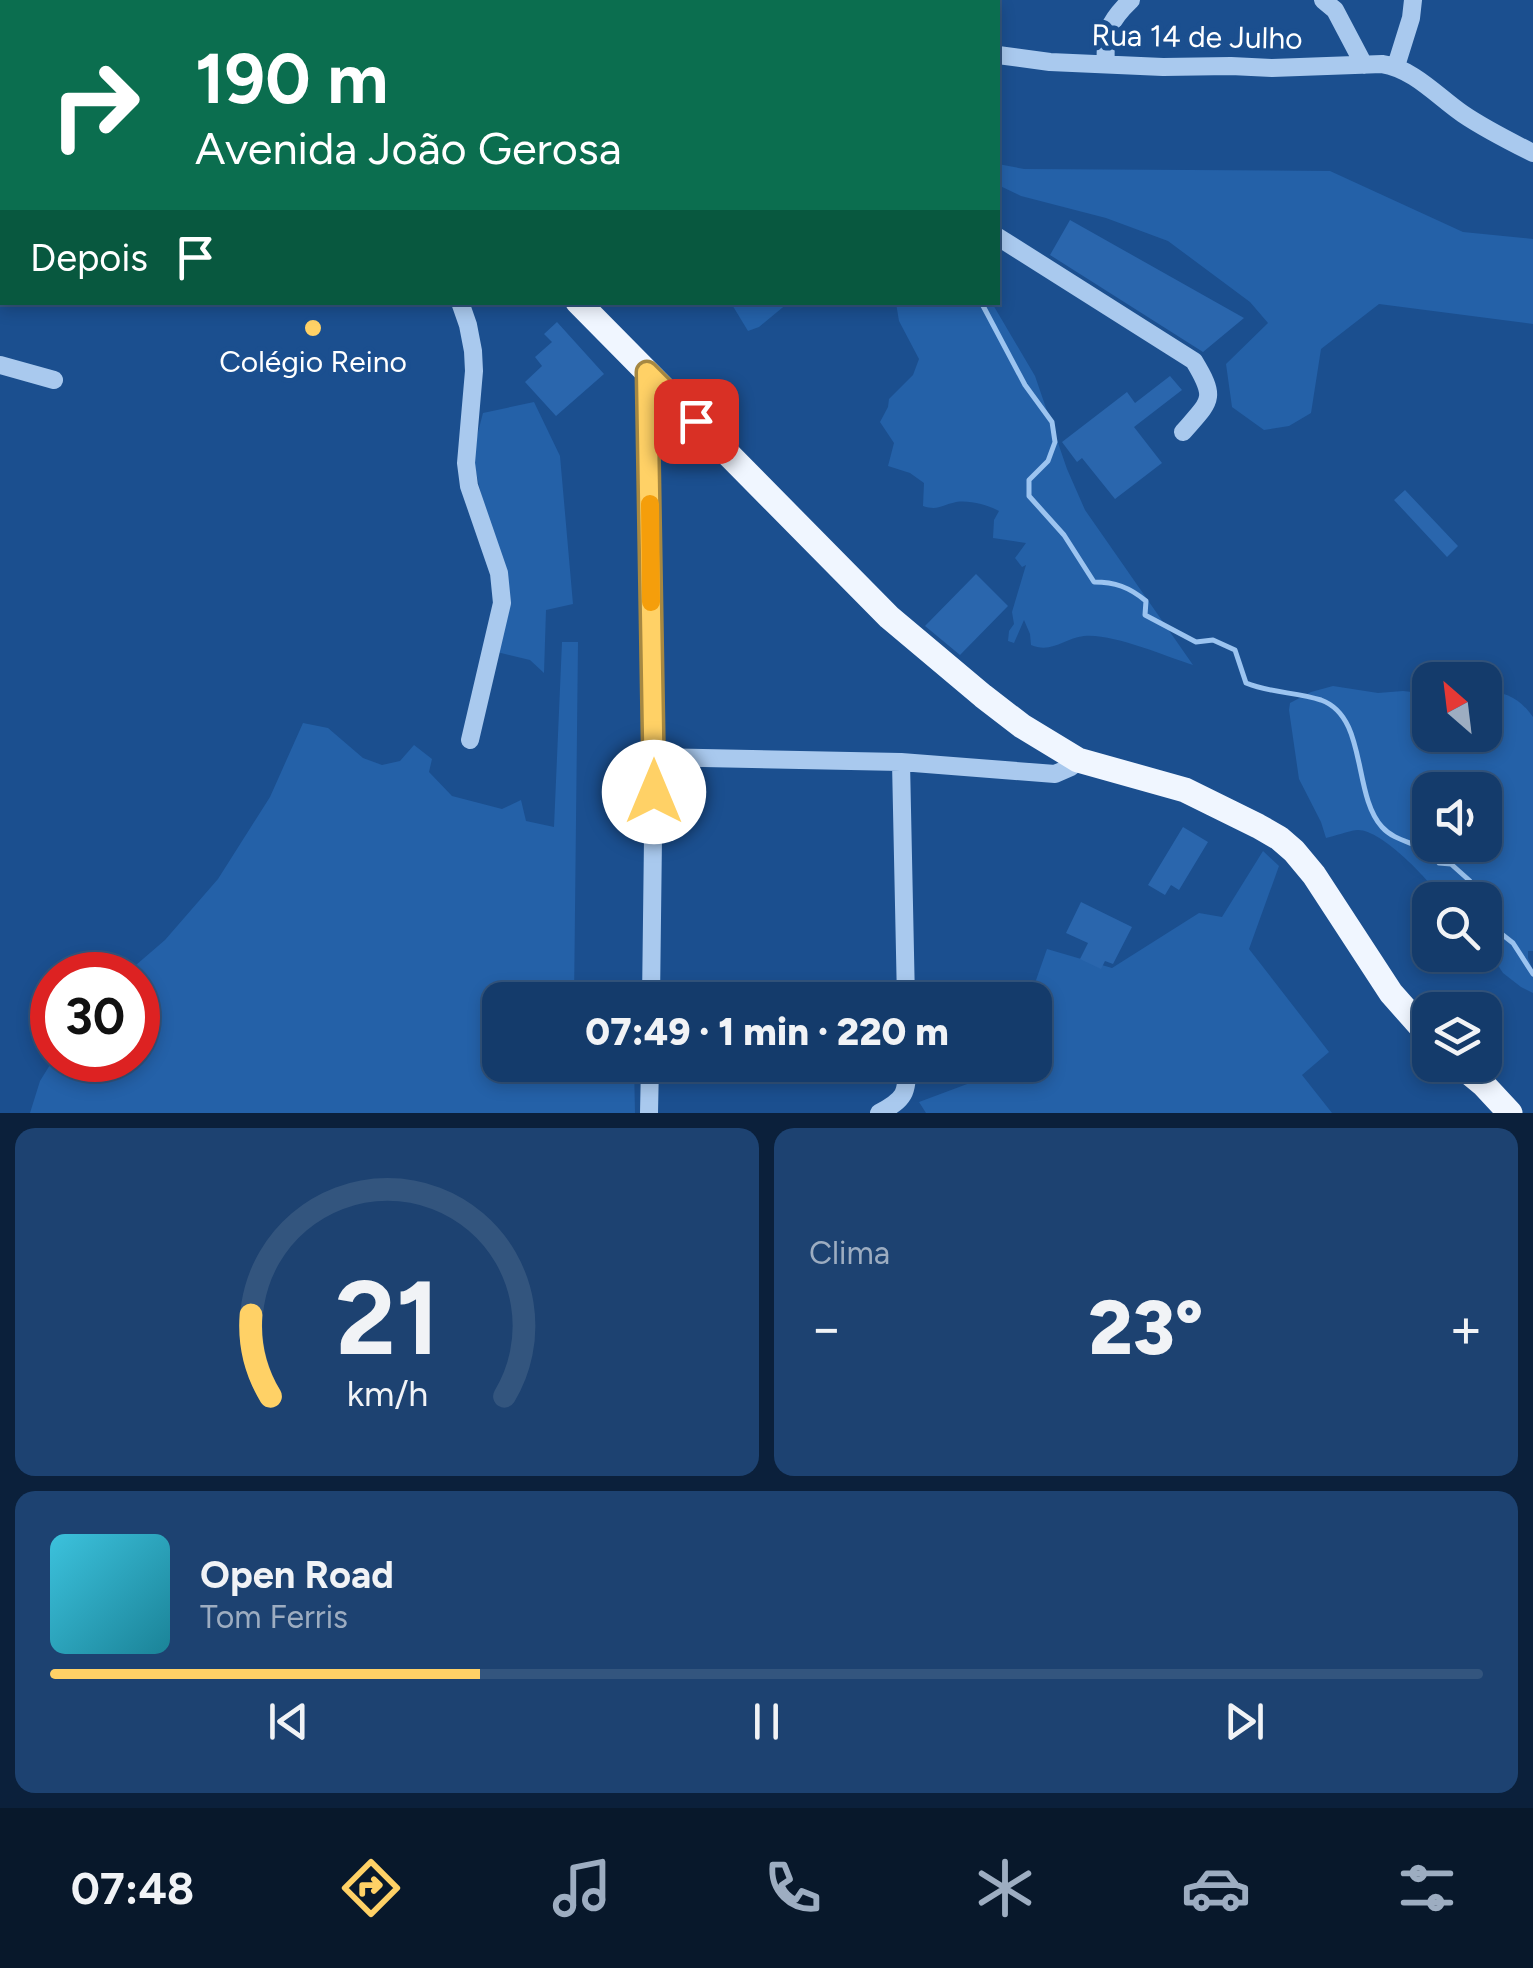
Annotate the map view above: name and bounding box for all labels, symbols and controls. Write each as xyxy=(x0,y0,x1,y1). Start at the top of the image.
street label: Rua 14 de Julho xyxy=(1091,16,1303,57)
text: 190 m xyxy=(195,36,388,121)
icon: right xyxy=(30,40,160,170)
text: Avenida João Gerosa xyxy=(195,121,622,175)
icon: arrive xyxy=(168,230,223,285)
text: Depois xyxy=(30,235,148,281)
marker: Colégio Reino xyxy=(302,317,324,339)
place label: Colégio Reino xyxy=(219,343,407,380)
pin xyxy=(654,379,739,464)
icon: arrive xyxy=(669,394,724,449)
north arrow xyxy=(1412,662,1502,752)
map controls xyxy=(1412,662,1502,1082)
position arrow xyxy=(602,740,706,844)
button: sound xyxy=(1412,772,1502,862)
button: search xyxy=(1412,882,1502,972)
speed limit sign: 30 xyxy=(30,952,160,1082)
button: layers xyxy=(1412,992,1502,1082)
text: 07:49 · 1 min · 220 m xyxy=(585,1009,949,1055)
text: Clima xyxy=(809,1234,890,1272)
text: 21 xyxy=(335,1255,439,1380)
text: 23° xyxy=(1089,1283,1203,1373)
text: − xyxy=(809,1295,843,1361)
text: + xyxy=(1449,1295,1483,1361)
text: km/h xyxy=(346,1372,428,1415)
text: Open Road xyxy=(200,1552,394,1598)
text: Tom Ferris xyxy=(200,1598,348,1636)
icon: previous xyxy=(261,1694,316,1749)
icon: pause xyxy=(739,1694,794,1749)
icon: next xyxy=(1217,1694,1272,1749)
icon: directions xyxy=(336,1853,406,1923)
icon: music xyxy=(547,1853,617,1923)
icon: phone xyxy=(758,1853,828,1923)
icon: climate xyxy=(970,1853,1040,1923)
icon: car xyxy=(1181,1853,1251,1923)
icon: filters xyxy=(1392,1853,1462,1923)
text: 07:48 xyxy=(71,1861,194,1915)

